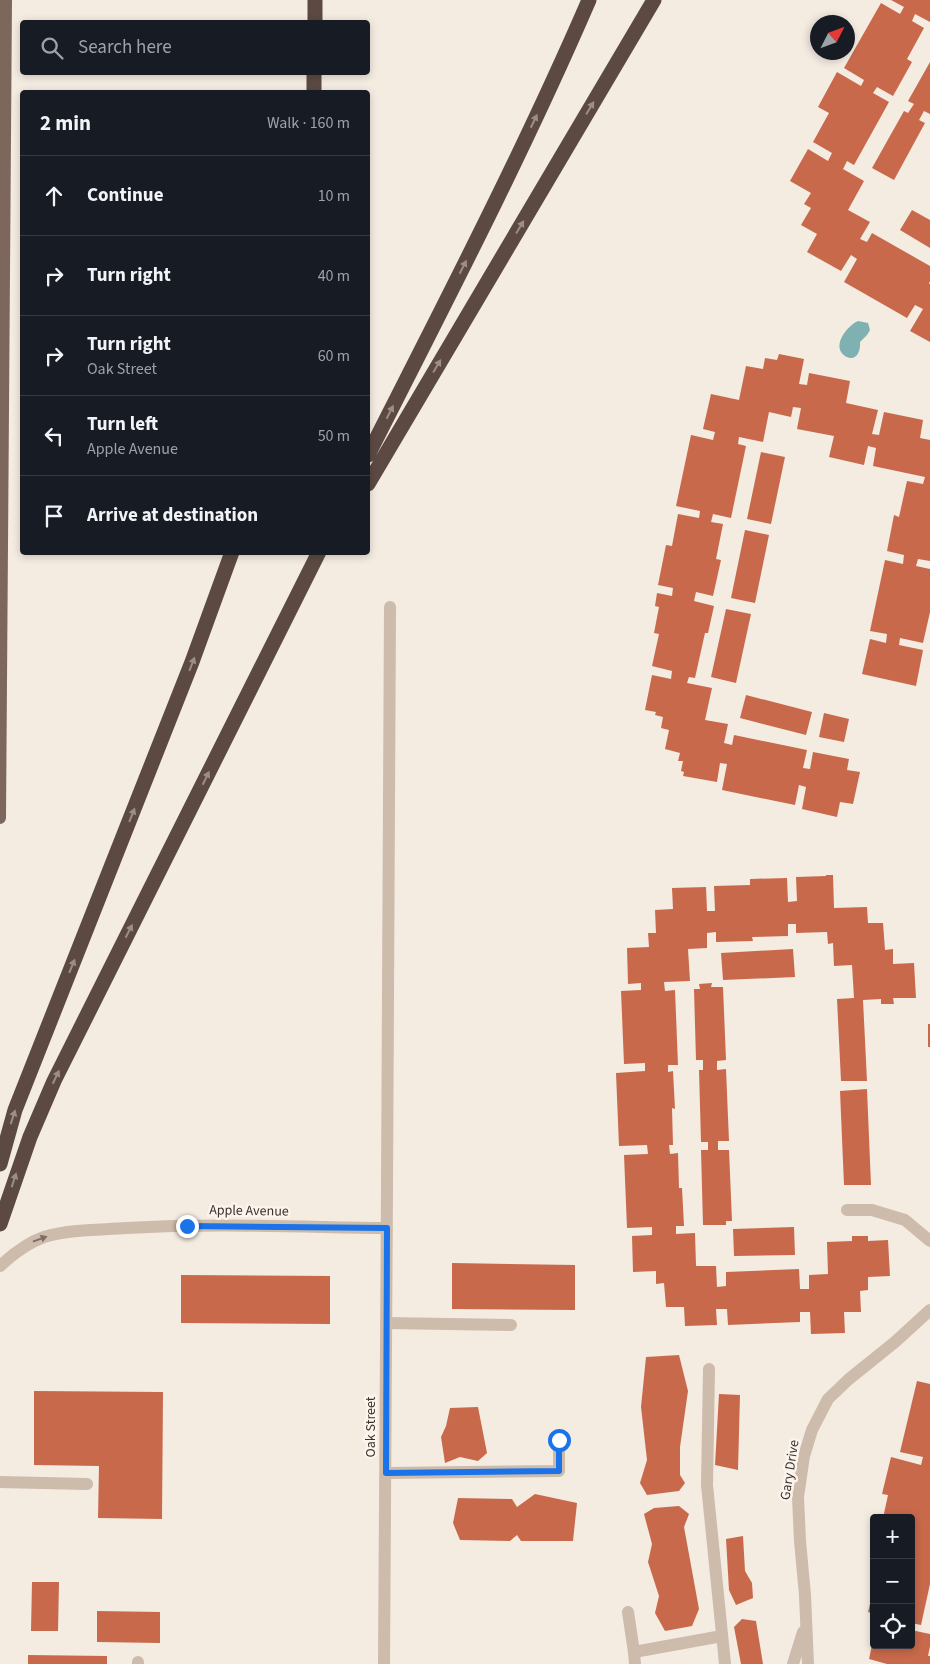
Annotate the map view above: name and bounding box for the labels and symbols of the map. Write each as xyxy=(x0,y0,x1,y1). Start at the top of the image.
north arrow xyxy=(810,15,855,60)
one-way arrow xyxy=(586,102,595,115)
one-way arrow xyxy=(531,114,539,128)
one-way arrow xyxy=(515,220,524,233)
one-way arrow xyxy=(459,260,467,274)
one-way arrow xyxy=(432,360,441,373)
one-way arrow xyxy=(386,405,394,419)
one-way arrow xyxy=(188,657,196,671)
one-way arrow xyxy=(202,771,210,785)
one-way arrow xyxy=(128,807,136,822)
one-way arrow xyxy=(125,924,133,938)
one-way arrow xyxy=(68,958,76,973)
one-way arrow xyxy=(52,1069,61,1084)
one-way arrow xyxy=(10,1110,17,1125)
one-way arrow xyxy=(11,1172,19,1187)
street label: Apple Avenue xyxy=(209,1200,289,1222)
route end xyxy=(176,1215,199,1238)
one-way arrow xyxy=(33,1235,48,1243)
street label: Oak Street xyxy=(361,1396,381,1458)
route start xyxy=(548,1429,571,1452)
street label: Gary Drive xyxy=(775,1438,805,1501)

